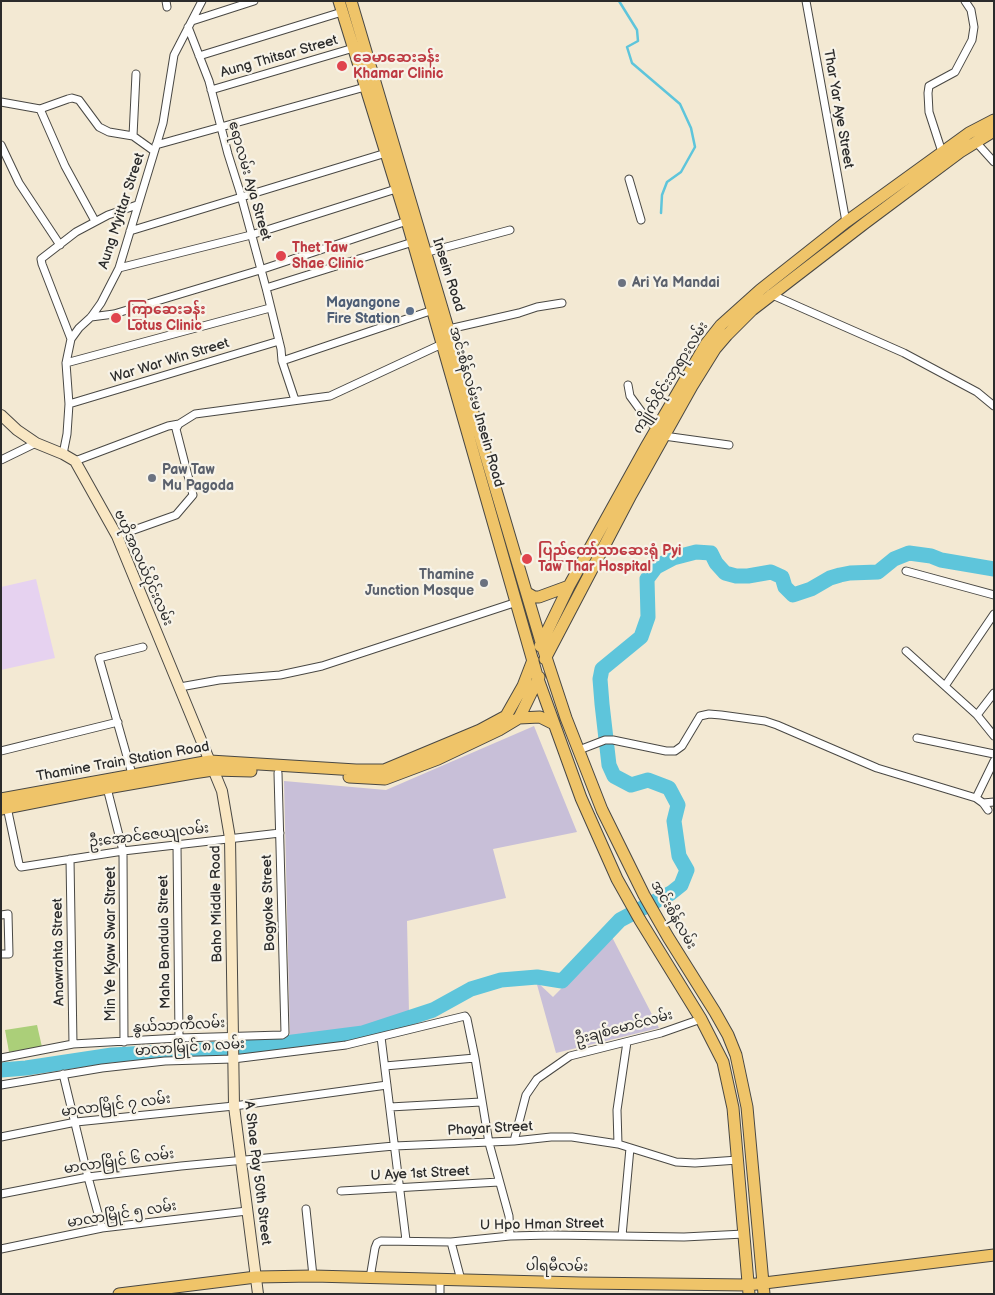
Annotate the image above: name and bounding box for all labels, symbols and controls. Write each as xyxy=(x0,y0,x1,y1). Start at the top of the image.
street label: Aung Thitsar Street xyxy=(218,32,340,82)
street label: Thar Yar Aye Street xyxy=(819,48,857,170)
place label: ခေမာဆေးခန်း Khamar Clinic xyxy=(353,50,443,82)
marker: ခေမာဆေးခန်း Khamar Clinic xyxy=(335,59,349,73)
street label: ဧရာလမ်း Aya Street xyxy=(224,119,274,243)
street label: Aung Myittar Street xyxy=(95,151,149,271)
street label: Insein Road xyxy=(428,236,468,314)
place label: Thet Taw Shae Clinic xyxy=(292,240,364,272)
marker: Thet Taw Shae Clinic xyxy=(274,249,288,263)
place label: Ari Ya Mandai xyxy=(632,275,720,291)
marker: Ari Ya Mandai xyxy=(616,277,628,289)
place label: Mayangone Fire Station xyxy=(326,295,400,328)
place label: ကြာဆေးခန်း Lotus Clinic xyxy=(127,302,206,334)
marker: Mayangone Fire Station xyxy=(404,305,416,317)
marker: ကြာဆေးခန်း Lotus Clinic xyxy=(109,311,123,325)
street label: ကျိုက်ဝိုင်းဘုရားလမ်း xyxy=(630,319,712,437)
street label: အင်းစိန်လမ်းမ Insein Road xyxy=(445,325,507,489)
street label: War War Win Street xyxy=(109,335,231,387)
place label: Paw Taw Mu Pagoda xyxy=(162,462,234,494)
marker: Paw Taw Mu Pagoda xyxy=(146,472,158,484)
street label: ဗဟိုအလယ်ပိုင်းလမ်း xyxy=(110,507,176,629)
place label: ပြည်တော်သာဆေးရုံ Pyi Taw Thar Hospital xyxy=(538,543,681,576)
marker: ပြည်တော်သာဆေးရုံ Pyi Taw Thar Hospital xyxy=(520,552,534,566)
place label: Thamine Junction Mosque xyxy=(365,567,474,600)
marker: Thamine Junction Mosque xyxy=(478,577,490,589)
street label: Thamine Train Station Road xyxy=(35,739,211,785)
street label: ဦးအောင်ဇေယျလမ်း xyxy=(88,820,210,852)
street label: Baho Middle Road xyxy=(208,845,226,963)
street label: Bogyoke Street xyxy=(259,854,279,952)
street label: Min Ye Kyaw Swar Street xyxy=(103,867,119,1021)
street label: Maha Bandula Street xyxy=(155,875,175,1009)
street label: အင်းစိန်လမ်း xyxy=(647,878,699,952)
street label: Anawrahta Street xyxy=(50,898,68,1006)
street label: ဦးချစ်မောင်လမ်း xyxy=(573,1007,675,1049)
street label: နွယ်သာကီလမ်း xyxy=(132,1015,226,1037)
street label: မာလာမြိုင် ၈ လမ်း xyxy=(134,1036,246,1060)
street label: မာလာမြိုင် ၇ လမ်း xyxy=(60,1091,172,1121)
street label: A Shae Pay 50th Street xyxy=(240,1100,274,1246)
street label: Phayar Street xyxy=(447,1118,533,1140)
street label: မာလာမြိုင် ၆ လမ်း xyxy=(63,1146,175,1178)
street label: U Aye 1st Street xyxy=(370,1163,470,1185)
street label: မာလာမြိုင် ၅ လမ်း xyxy=(66,1198,178,1232)
street label: U Hpo Hman Street xyxy=(480,1216,604,1234)
street label: ပါရမီလမ်း xyxy=(526,1258,588,1276)

